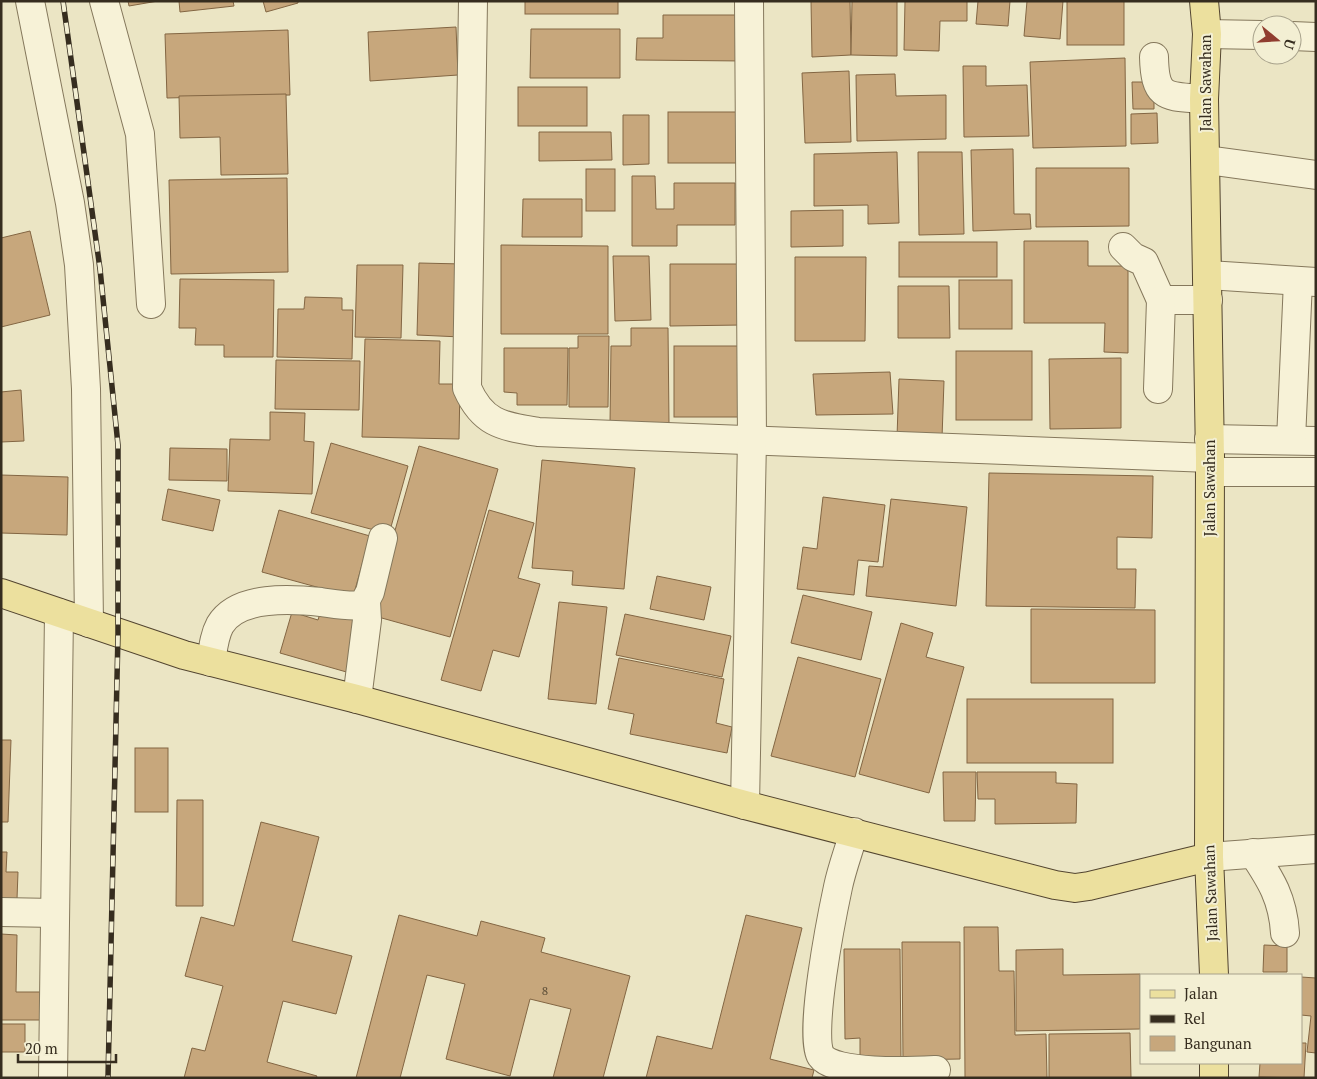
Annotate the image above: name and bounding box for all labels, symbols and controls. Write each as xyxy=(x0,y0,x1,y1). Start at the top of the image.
north arrow xyxy=(1252,15,1302,65)
street label: Jalan Sawahan xyxy=(1195,35,1215,131)
text: U xyxy=(1279,36,1300,52)
street label: Jalan Sawahan xyxy=(1199,440,1219,536)
street label: Jalan Sawahan xyxy=(1198,844,1222,942)
legend xyxy=(1140,974,1302,1064)
house number: 8 xyxy=(542,983,548,998)
text: Jalan xyxy=(1184,983,1218,1003)
text: Rel xyxy=(1184,1008,1205,1028)
scale bar xyxy=(18,1032,115,1064)
text: Bangunan xyxy=(1184,1033,1252,1053)
text: 20 m xyxy=(25,1038,58,1058)

